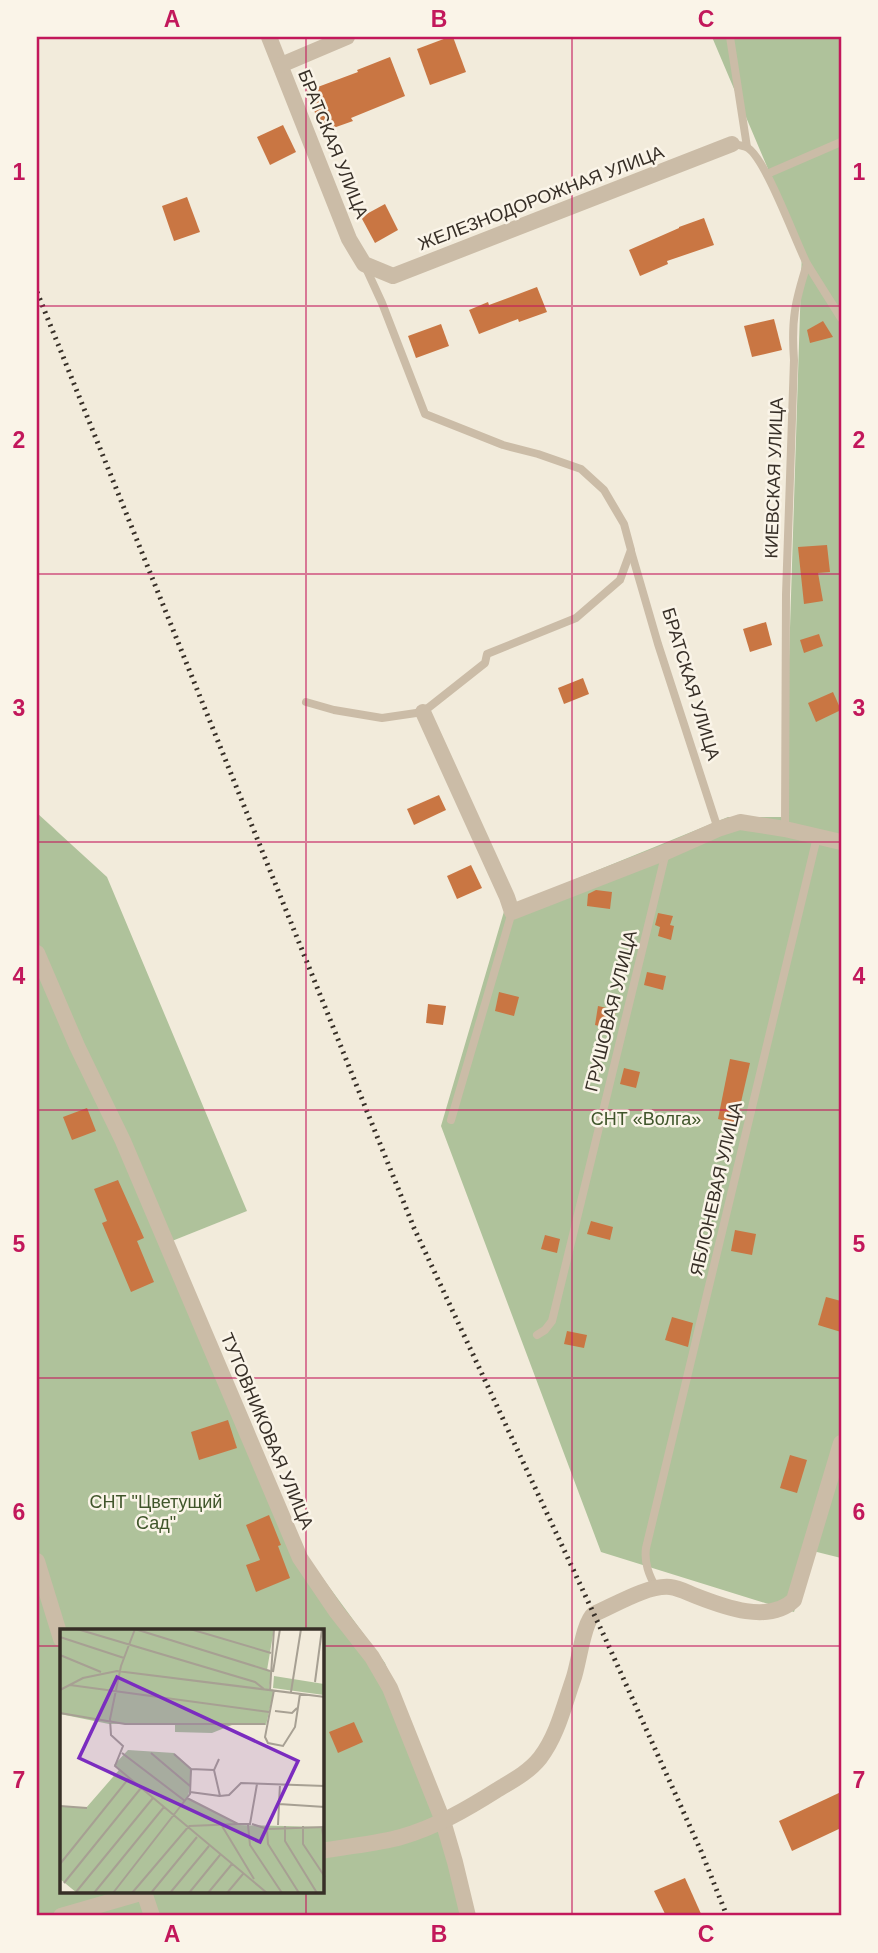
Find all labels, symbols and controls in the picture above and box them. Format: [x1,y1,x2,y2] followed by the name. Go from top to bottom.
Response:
[164,6,180,32] text: A
[431,6,447,32] text: B
[698,6,714,32] text: C
[294,67,372,221] street label: БРАТСКАЯ УЛИЦА
[415,142,667,254] street label: ЖЕЛЕЗНОДОРОЖНАЯ УЛИЦА
[13,159,26,185] text: 1
[853,159,866,185] text: 1
[761,397,787,559] street label: КИЕВСКАЯ УЛИЦА
[13,427,25,453] text: 2
[853,427,865,453] text: 2
[658,605,724,763] street label: БРАТСКАЯ УЛИЦА
[13,695,25,721] text: 3
[853,695,865,721] text: 3
[581,928,641,1094] street label: ГРУШОВАЯ УЛИЦА
[13,963,26,989] text: 4
[853,963,866,989] text: 4
[686,1100,746,1278] street label: ЯБЛОНЕВАЯ УЛИЦА
[591,1109,701,1129] park label: СНТ «Волга»
[13,1231,26,1257] text: 5
[853,1231,866,1257] text: 5
[217,1330,317,1532] street label: ТУТОВНИКОВАЯ УЛИЦА
[90,1492,222,1533] park label: СНТ "Цветущий Сад"
[13,1499,25,1525] text: 6
[853,1499,865,1525] text: 6
[60,1629,324,1894] inset map
[13,1767,25,1793] text: 7
[853,1767,865,1793] text: 7
[164,1921,180,1947] text: A
[431,1921,447,1947] text: B
[698,1921,714,1947] text: C

